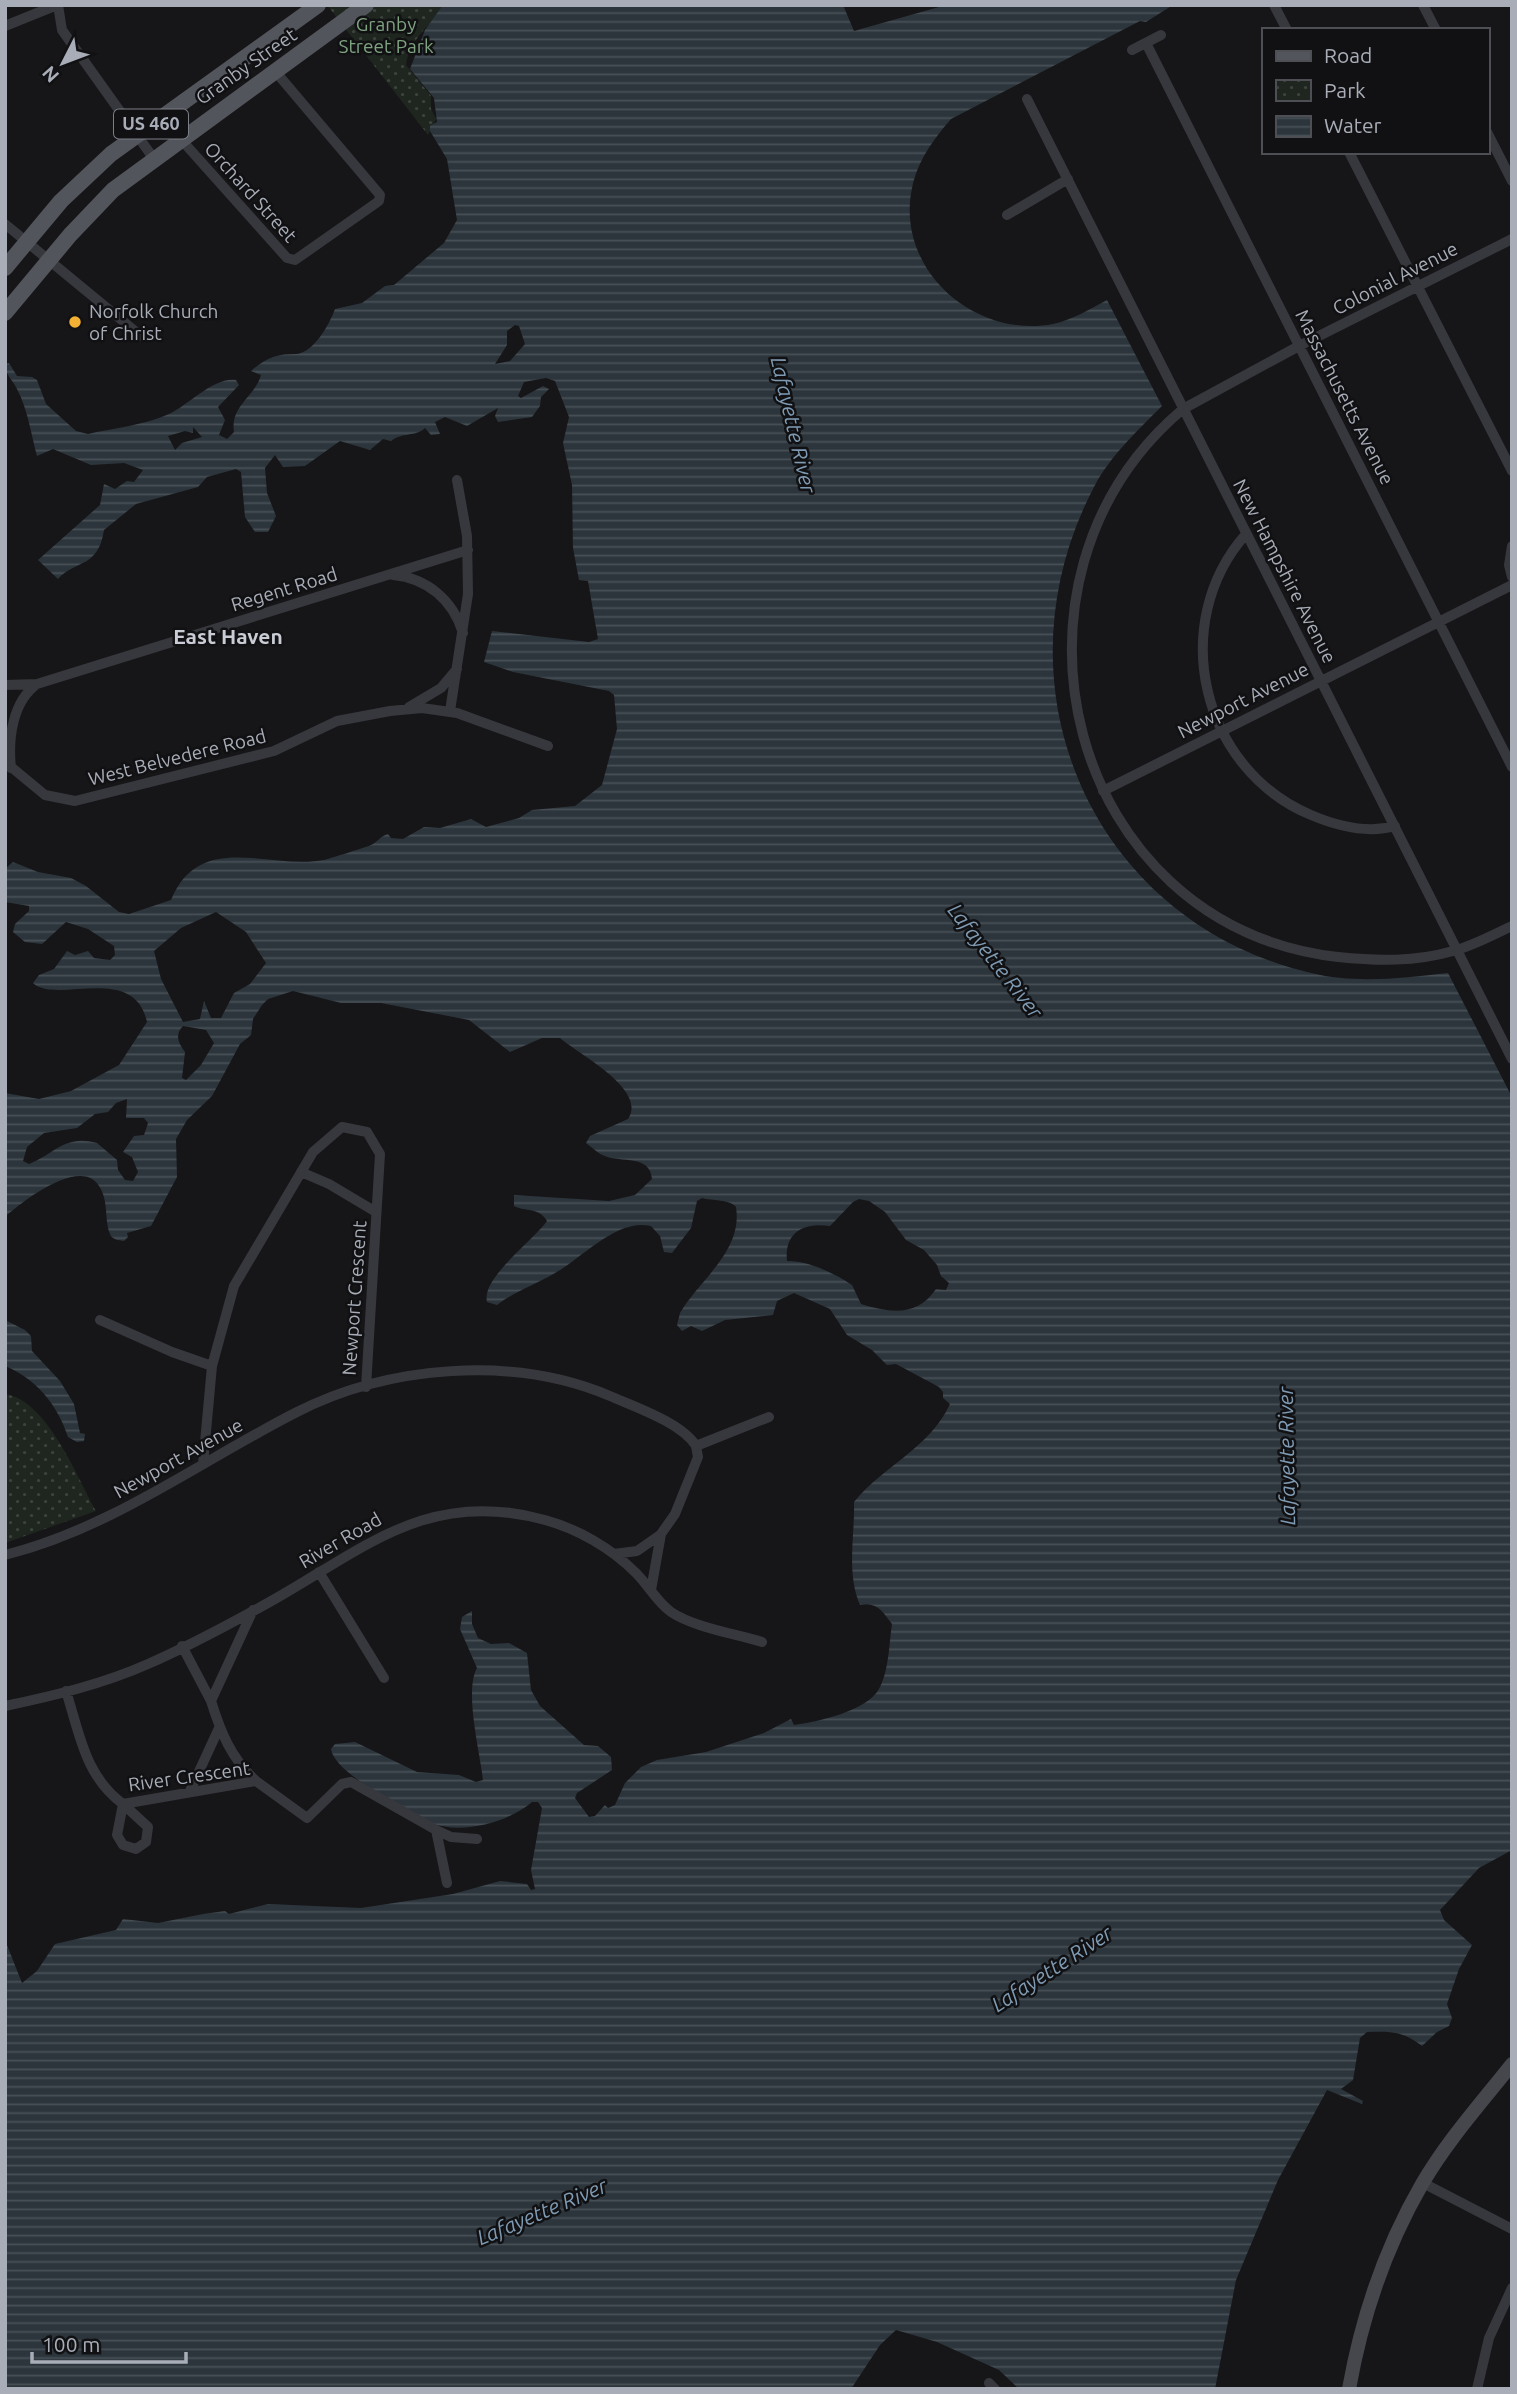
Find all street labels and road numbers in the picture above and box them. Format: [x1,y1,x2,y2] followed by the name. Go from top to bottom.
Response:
[191,23,301,109] street label: Granby Street
[114,110,188,139] road number: US 460
[200,137,302,247] street label: Orchard Street
[1329,237,1461,319] street label: Colonial Avenue
[1291,306,1399,488] street label: Massachusetts Avenue
[1229,475,1341,667] street label: New Hampshire Avenue
[228,562,340,616] street label: Regent Road
[1174,657,1312,743] street label: Newport Avenue
[86,724,268,790] street label: West Belvedere Road
[338,1219,370,1376] street label: Newport Crescent
[110,1413,246,1503] street label: Newport Avenue
[295,1508,385,1572] street label: River Road
[127,1756,252,1795] street label: River Crescent

